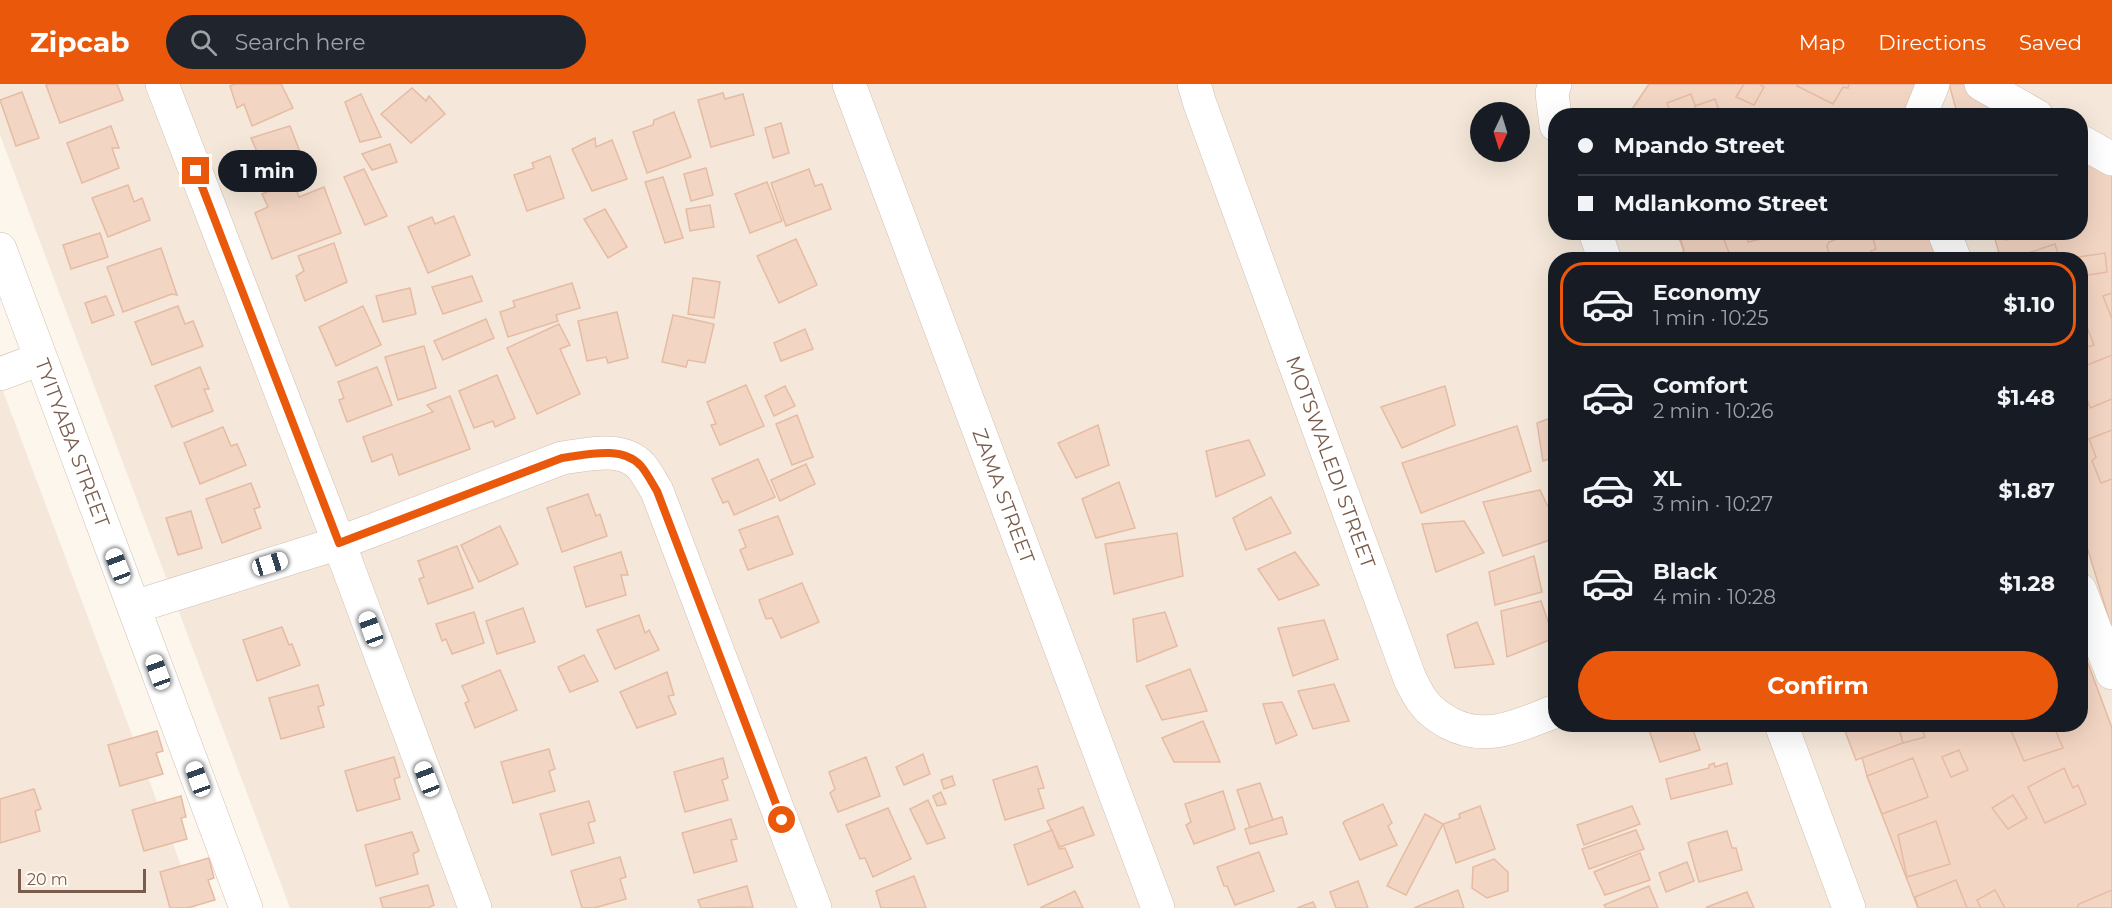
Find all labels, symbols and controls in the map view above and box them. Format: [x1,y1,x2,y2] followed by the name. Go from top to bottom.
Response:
[166,15,586,69] search box
[30,25,130,59] text: Zipcab
[187,26,220,59] icon: search
[235,29,366,56] text: Search here
[1799,30,1845,55] text: Map
[1878,30,1986,55] text: Directions
[2019,30,2082,55] text: Saved
[1470,102,1530,162] north arrow
[1470,102,1530,162] map controls
[1614,132,1785,159] text: Mpando Street
[217,150,316,192] callout: 1 min
[182,157,209,184] route end
[240,159,295,183] text: 1 min
[1614,190,1828,217] text: Mdlankomo Street
[1581,277,1635,331] icon: car
[1653,279,1761,306] text: Economy
[2004,291,2055,318] text: $1.10
[1653,306,1768,330] text: 1 min · 10:25
[1281,352,1381,572] street label: MOTSWALEDI STREET
[30,355,115,531] street label: TYITYABA STREET
[1581,370,1635,424] icon: car
[1653,372,1748,399] text: Comfort
[1997,384,2055,411] text: $1.48
[1653,399,1773,423] text: 2 min · 10:26
[967,425,1040,567] street label: ZAMA STREET
[1581,463,1635,517] icon: car
[1653,465,1682,492] text: XL
[1998,477,2055,504] text: $1.87
[1653,492,1773,516] text: 3 min · 10:27
[103,546,133,586] car
[250,550,290,578] car
[1581,556,1635,610] icon: car
[1653,558,1717,585] text: Black
[1999,570,2055,597] text: $1.28
[1653,585,1776,609] text: 4 min · 10:28
[356,609,386,649] car
[1578,651,2058,720] button: Confirm
[143,652,173,692] car
[183,759,213,799] car
[412,759,442,799] car
[768,806,795,833] route start
[18,866,146,894] scale bar
[27,870,68,889] text: 20 m

